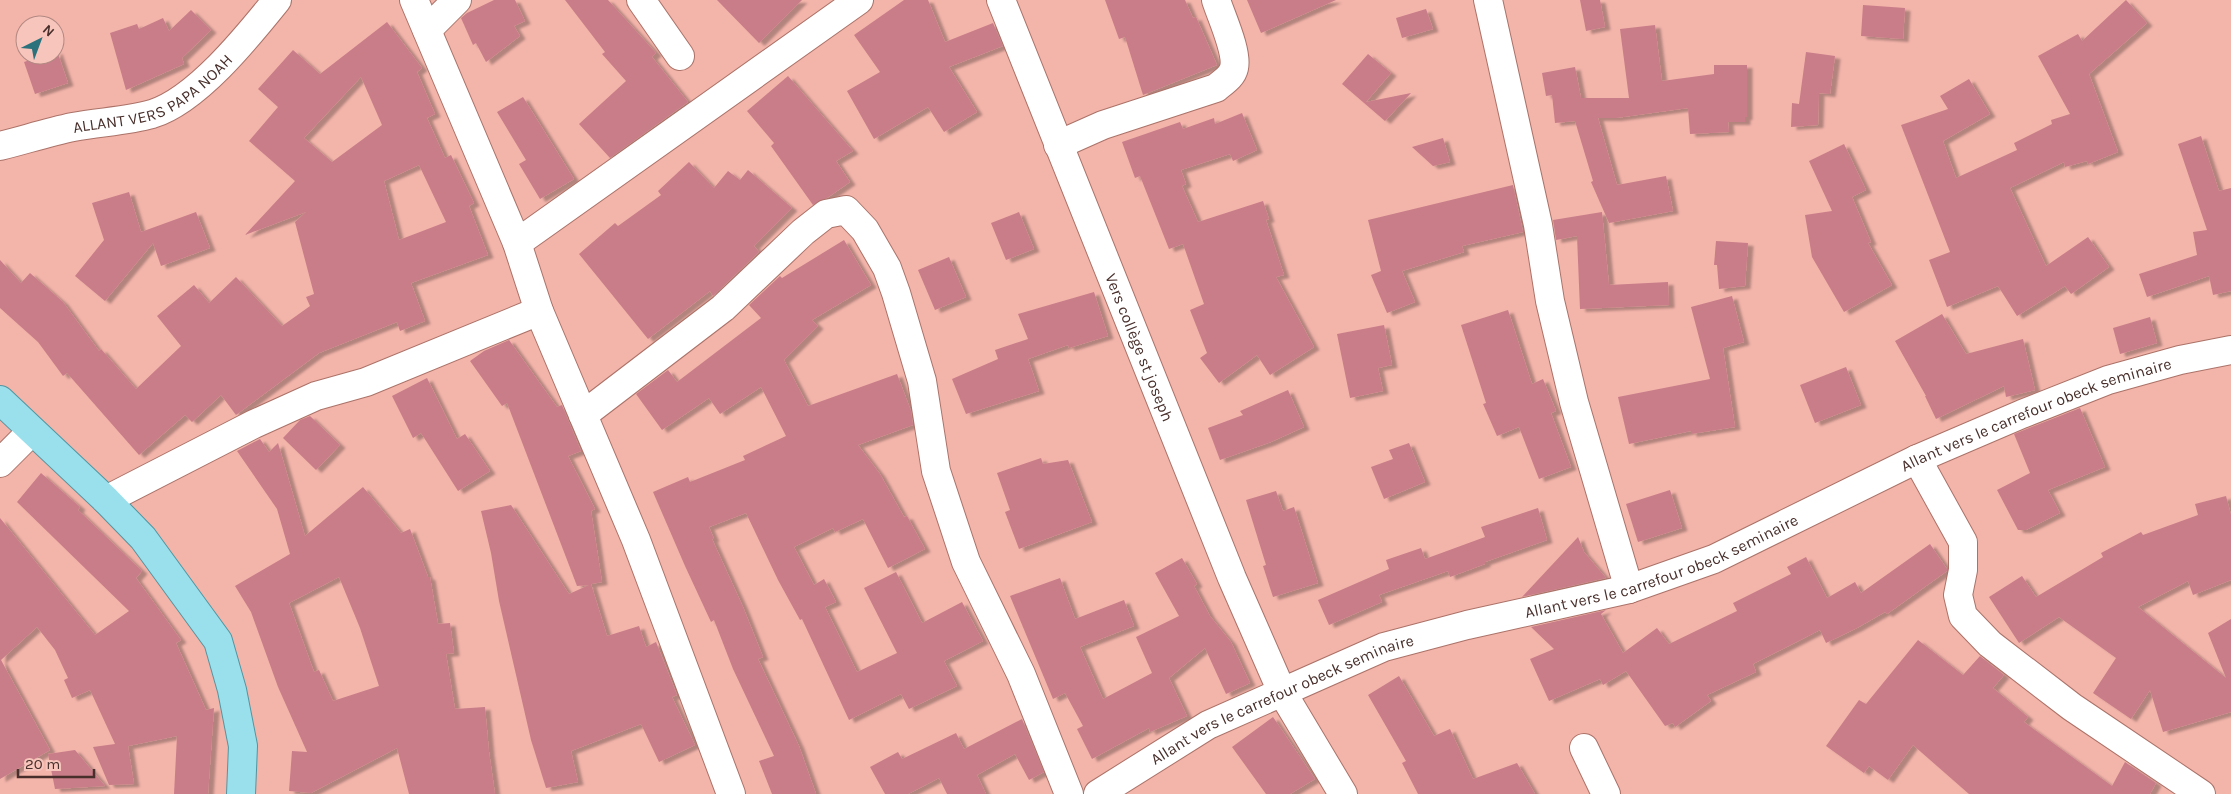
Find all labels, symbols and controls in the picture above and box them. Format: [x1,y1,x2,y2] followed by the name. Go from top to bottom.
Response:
[15,15,65,65] north arrow
[39,21,58,40] text: N
[71,50,236,137] street label: ALLANT VERS PAPA NOAH
[1101,271,1177,424] street label: Vers collège st joseph
[1898,354,2173,476] street label: Allant vers le carrefour obeck seminaire
[1523,510,1801,622] street label: Allant vers le carrefour obeck seminaire
[1147,631,1416,769] street label: Allant vers le carrefour obeck seminaire
[18,746,94,778] scale bar
[25,755,60,773] text: 20 m

